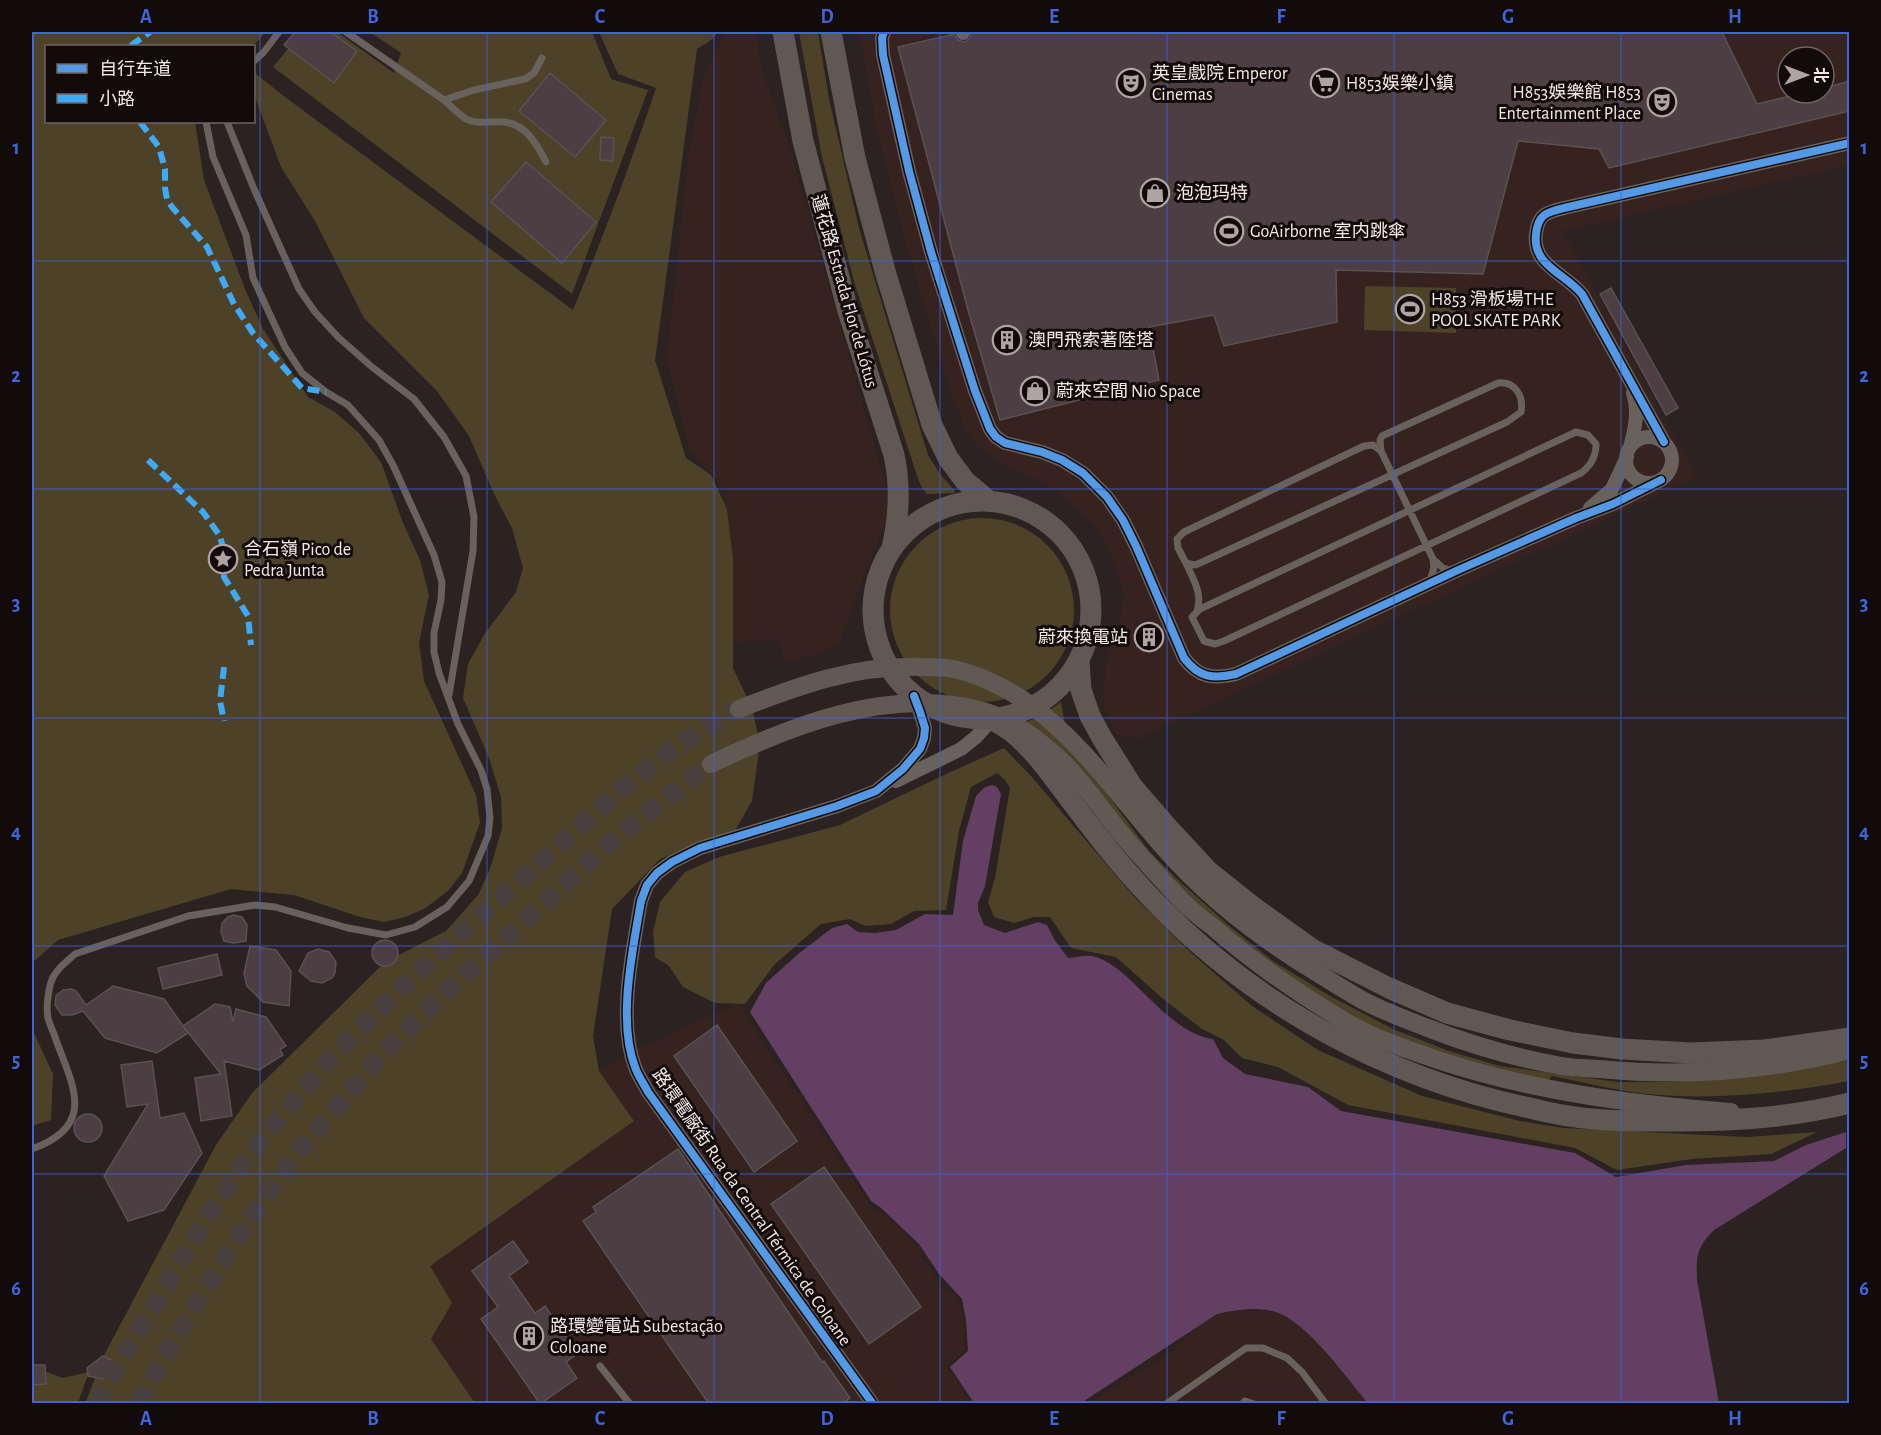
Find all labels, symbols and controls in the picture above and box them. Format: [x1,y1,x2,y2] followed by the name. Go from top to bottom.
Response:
[140,7,152,27] text: A
[367,7,379,27] text: B
[595,7,606,27] text: C
[820,7,834,27] text: D
[1049,7,1059,27] text: E
[1276,7,1286,27] text: F
[1502,7,1514,27] text: G
[1728,7,1742,27] text: H
[45,45,255,123] legend
[1776,45,1836,105] north arrow
[99,59,171,79] text: 自行车道
[1152,63,1288,104] place label: 英皇戲院 Emperor Cinemas
[1115,67,1147,99] theatre icon: 英皇戲院 Emperor Cinemas
[1309,67,1341,99] supermarket icon: H853娛樂小鎮
[1812,67,1829,83] text: 北
[1346,73,1454,93] place label: H853娛樂小鎮
[1498,82,1641,123] place label: H853娛樂館 H853 Entertainment Place
[1646,86,1678,118] theatre icon: H853娛樂館 H853 Entertainment Place
[99,89,135,109] text: 小路
[12,138,20,158] text: 1
[1860,138,1868,158] text: 1
[1139,177,1171,209] shop icon: 泡泡玛特
[1176,183,1248,203] place label: 泡泡玛特
[808,192,882,390] street label: 蓮花路 Estrada Flor de Lótus
[1213,215,1245,247] sports icon: GoAirborne 室内跳傘
[1250,221,1406,241] place label: GoAirborne 室内跳傘
[1431,289,1561,330] place label: H853 滑板場THE POOL SKATE PARK
[1394,293,1426,325] sports icon: H853 滑板場THE POOL SKATE PARK
[991,324,1023,356] building icon: 澳門飛索著陸塔
[1028,330,1154,350] place label: 澳門飛索著陸塔
[11,366,21,386] text: 2
[1859,366,1869,386] text: 2
[1019,375,1051,407] shop icon: 蔚來空間 Nio Space
[1056,381,1201,401] place label: 蔚來空間 Nio Space
[244,539,351,580] place label: 合石嶺 Pico de Pedra Junta
[207,543,239,575] place icon: 合石嶺 Pico de Pedra Junta
[12,594,20,614] text: 3
[1860,594,1868,614] text: 3
[1133,621,1165,653] building icon: 蔚來換電站
[1038,627,1128,647] place label: 蔚來換電站
[11,822,21,842] text: 4
[1859,822,1869,842] text: 4
[12,1051,20,1071] text: 5
[1860,1051,1868,1071] text: 5
[648,1065,856,1349] street label: 路環電廠街 Rua da Central Térmica de Coloane
[11,1279,21,1299] text: 6
[1859,1279,1869,1299] text: 6
[550,1316,723,1357] place label: 路環變電站 Subestação Coloane
[513,1320,545,1352] building icon: 路環變電站 Subestação Coloane
[140,1409,152,1429] text: A
[367,1409,379,1429] text: B
[595,1409,606,1429] text: C
[820,1409,834,1429] text: D
[1049,1409,1059,1429] text: E
[1276,1409,1286,1429] text: F
[1502,1409,1514,1429] text: G
[1728,1409,1742,1429] text: H

